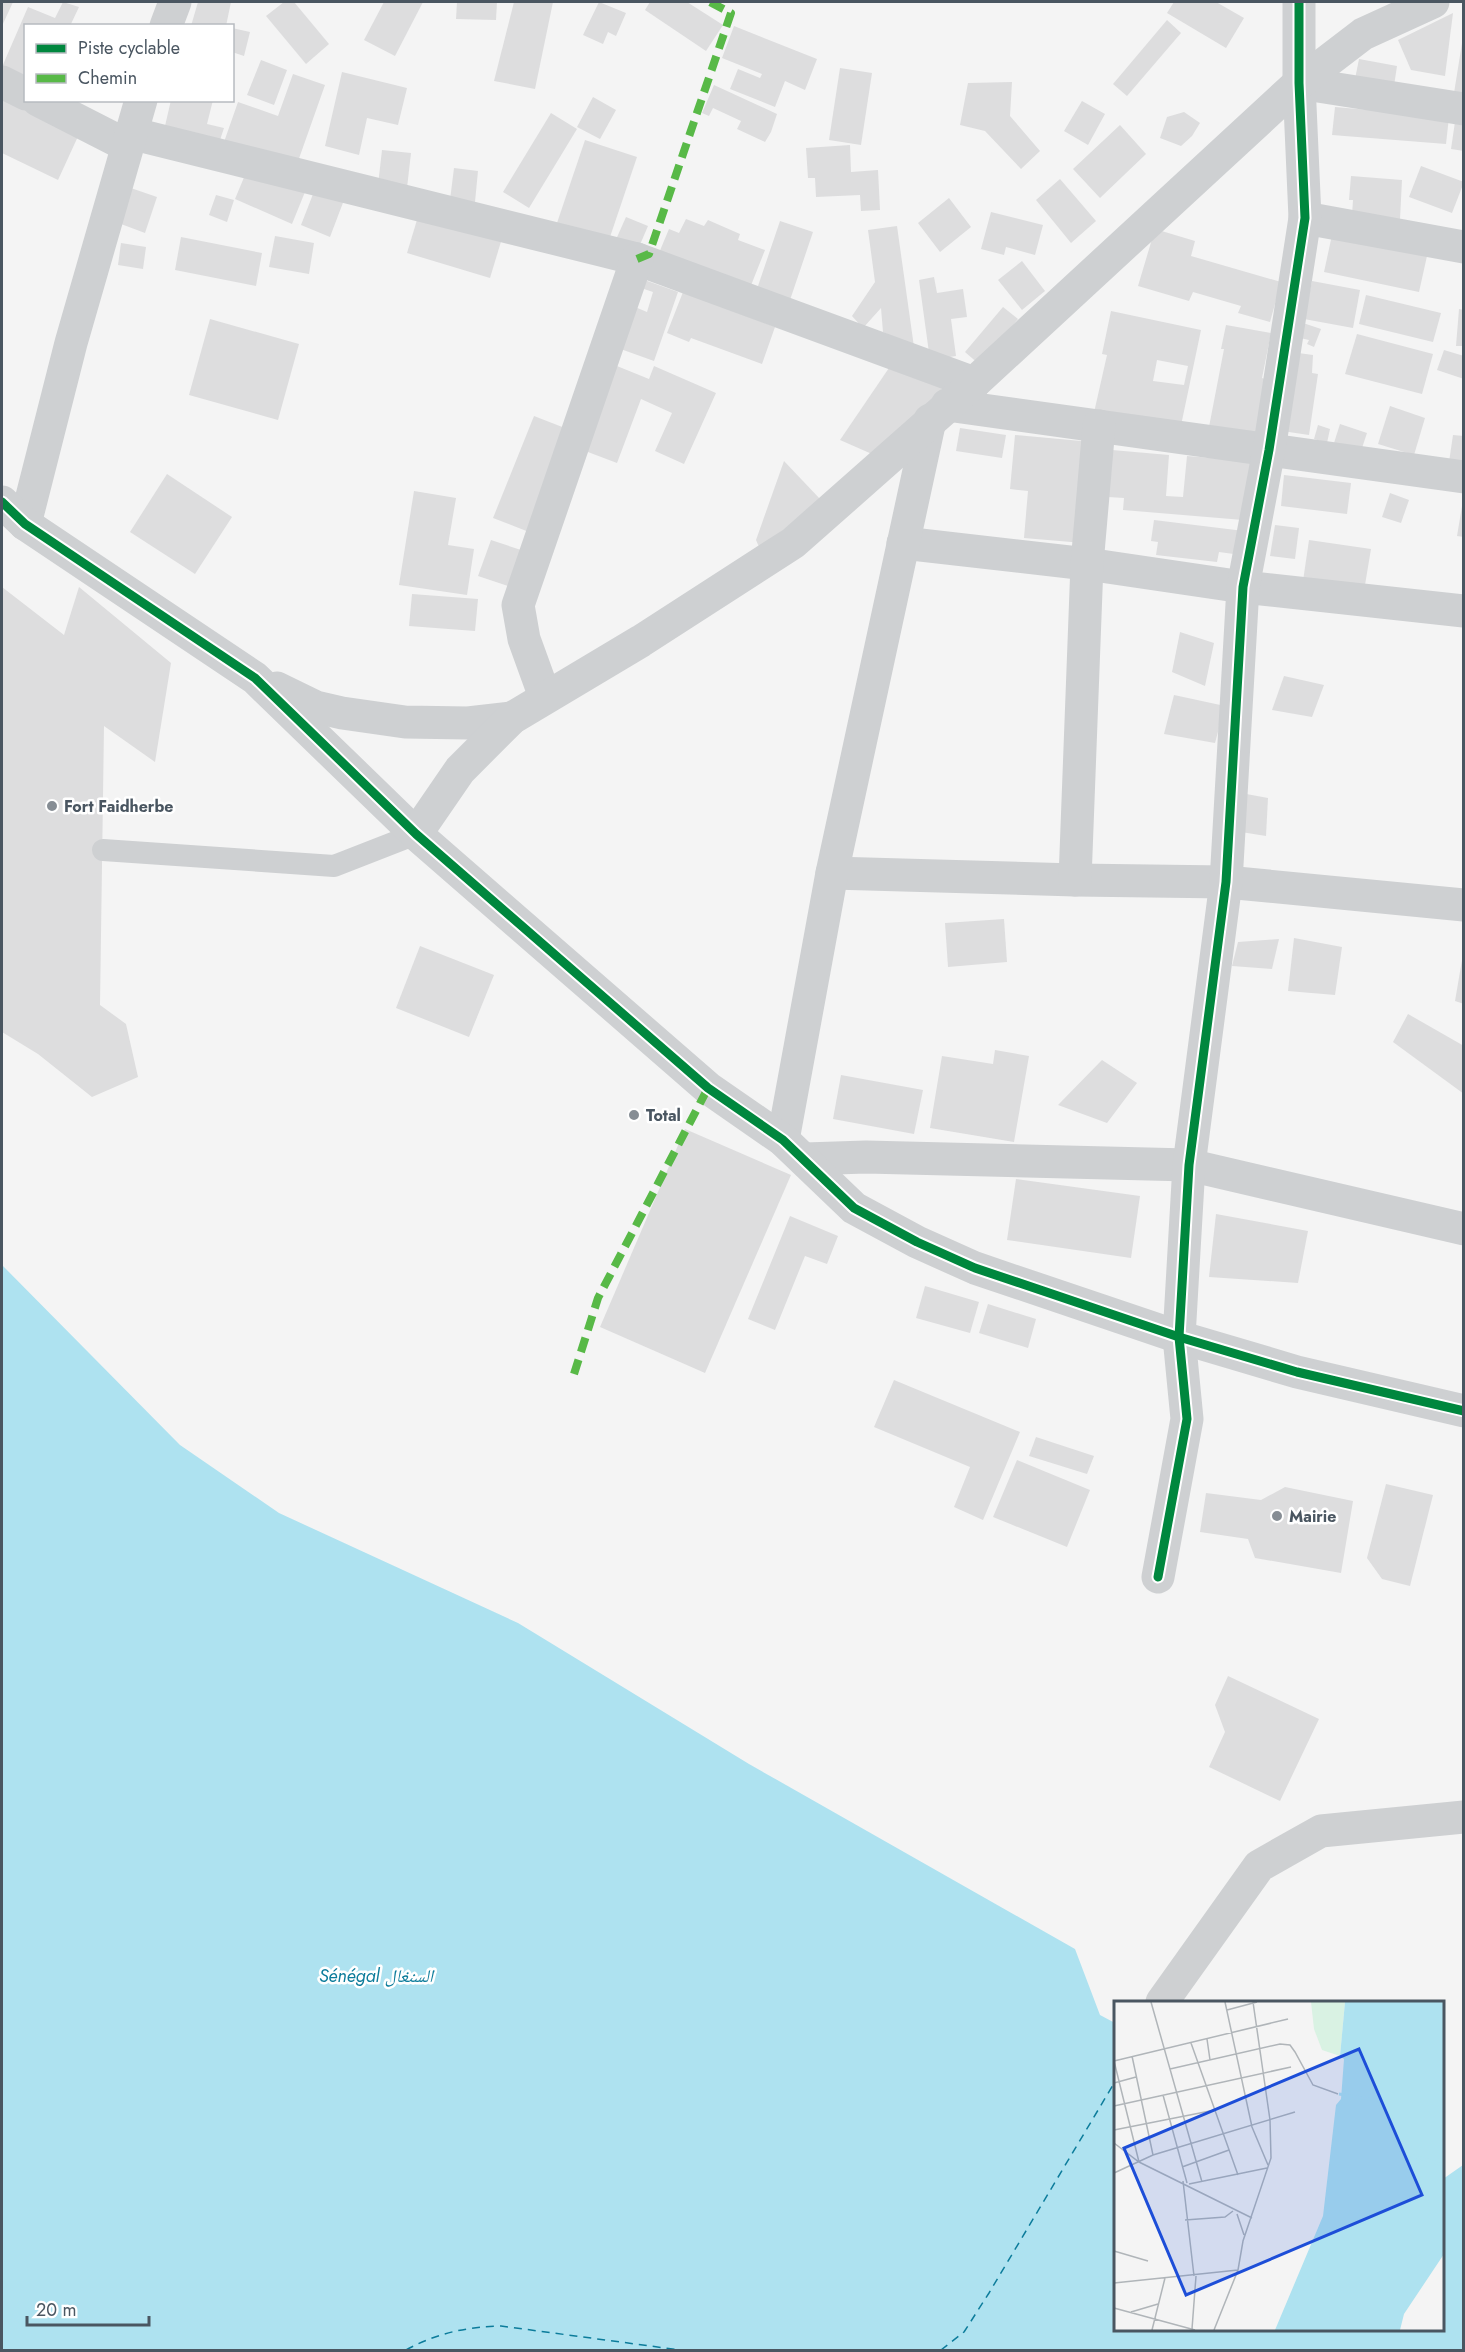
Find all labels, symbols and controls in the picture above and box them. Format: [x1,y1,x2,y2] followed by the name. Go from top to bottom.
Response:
[24,24,234,102] legend
[78,35,180,61] text: Piste cyclable
[78,65,137,91] text: Chemin
[64,795,173,818] place label: Fort Faidherbe
[45,799,59,813] marker: Fort Faidherbe
[646,1104,681,1127] place label: Total
[627,1108,641,1122] marker: Total
[1289,1505,1336,1528] place label: Mairie
[1270,1509,1284,1523] marker: Mairie
[319,1963,435,1989] water label: Sénégal السنغال
[1114,2001,1444,2331] inset map
[27,2289,148,2327] scale bar
[36,2297,76,2323] text: 20 m

